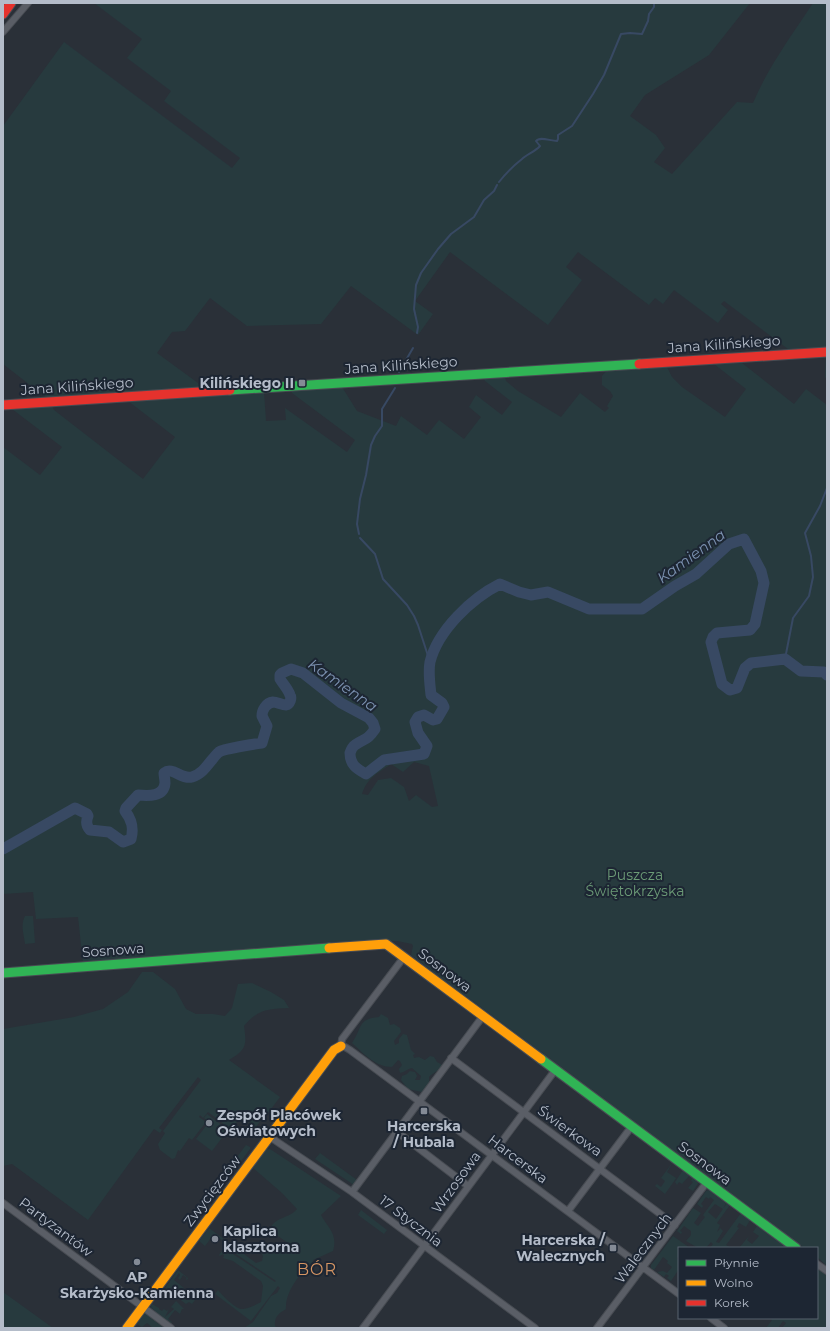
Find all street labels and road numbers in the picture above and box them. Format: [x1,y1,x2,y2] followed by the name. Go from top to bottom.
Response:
[666,331,781,357] street label: Jana Kilińskiego
[343,352,458,378] street label: Jana Kilińskiego
[19,373,134,399] street label: Jana Kilińskiego
[81,939,145,961] street label: Sosnowa
[415,944,475,996] street label: Sosnowa
[534,1102,606,1160] street label: Świerkowa
[485,1131,551,1187] street label: Harcerska
[675,1137,735,1189] street label: Sosnowa
[428,1148,484,1216] street label: Wrzosowa
[180,1151,245,1230] street label: Zwycięzców
[376,1191,446,1251] street label: 17 Stycznia
[16,1193,97,1261] street label: Partyzantów
[611,1209,675,1287] street label: Walecznych

